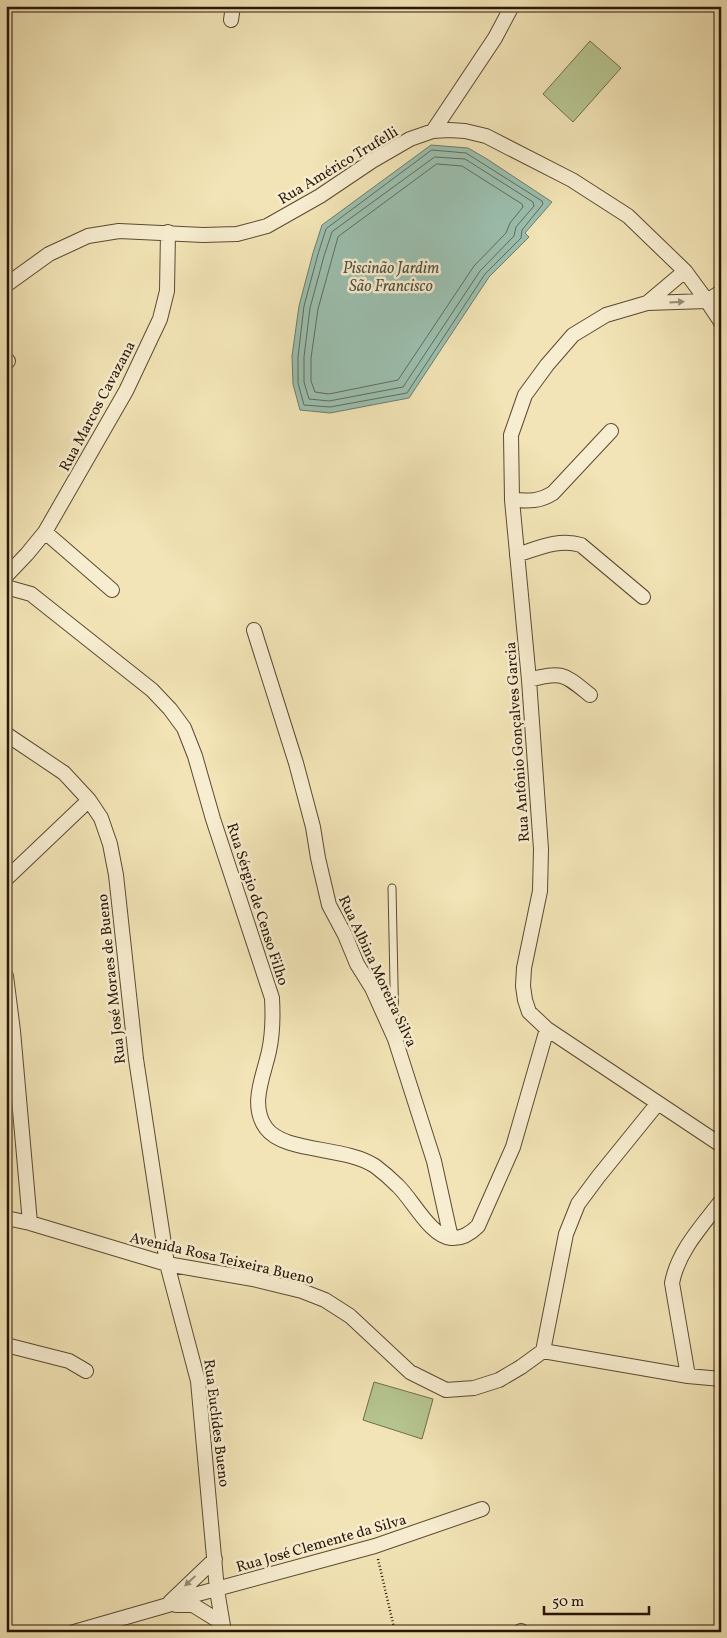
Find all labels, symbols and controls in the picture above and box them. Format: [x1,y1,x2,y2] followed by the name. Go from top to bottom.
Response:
[275,122,403,211] street label: Rua Américo Trufelli
[343,258,439,298] water label: Piscinão Jardim São Francisco
[669,298,685,306] one-way arrow
[55,338,142,475] street label: Rua Marcos Cavazana
[501,641,536,843] street label: Rua Antônio Gonçalves Garcia
[220,820,293,988] street label: Rua Sérgio de Censo Filho
[332,892,421,1051] street label: Rua Albina Moreira Silva
[93,893,132,1065] street label: Rua José Moraes de Bueno
[128,1228,316,1291] street label: Avenida Rosa Teixeira Bueno
[197,1358,234,1488] street label: Rua Euclídes Bueno
[234,1510,409,1579] street label: Rua José Clemente da Silva
[185,1575,197,1587] one-way arrow
[544,1583,650,1615] scale bar
[552,1592,584,1613] text: 50 m

